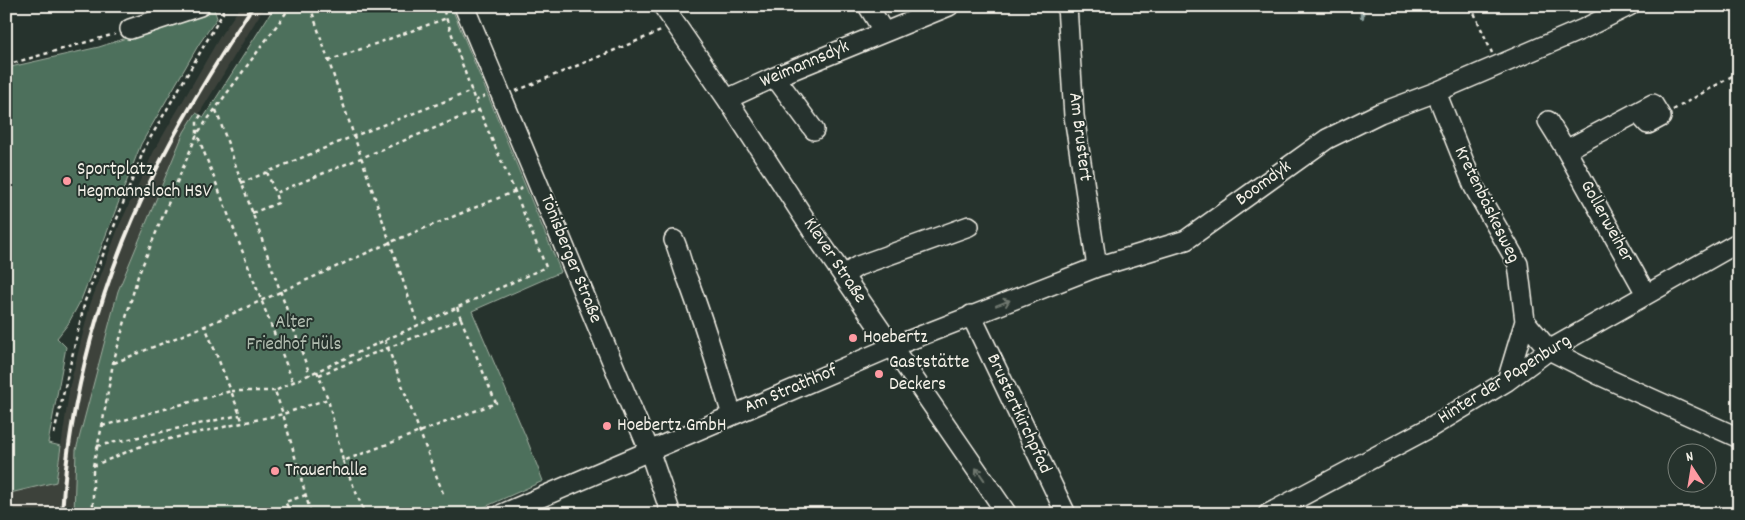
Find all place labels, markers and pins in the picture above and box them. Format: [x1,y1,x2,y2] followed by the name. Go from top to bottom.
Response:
[77,157,212,206] place label: Sportplatz Hegmannsloch HSV
[61,175,73,187] marker: Sportplatz Hegmannsloch HSV
[863,325,927,352] place label: Hoebertz
[847,332,859,344] marker: Hoebertz
[889,350,969,399] place label: Gaststätte Deckers
[873,368,885,380] marker: Gaststätte Deckers
[617,413,726,440] place label: Hoebertz GmbH
[601,420,613,432] marker: Hoebertz GmbH
[285,458,367,485] place label: Trauerhalle
[269,465,281,477] marker: Trauerhalle

